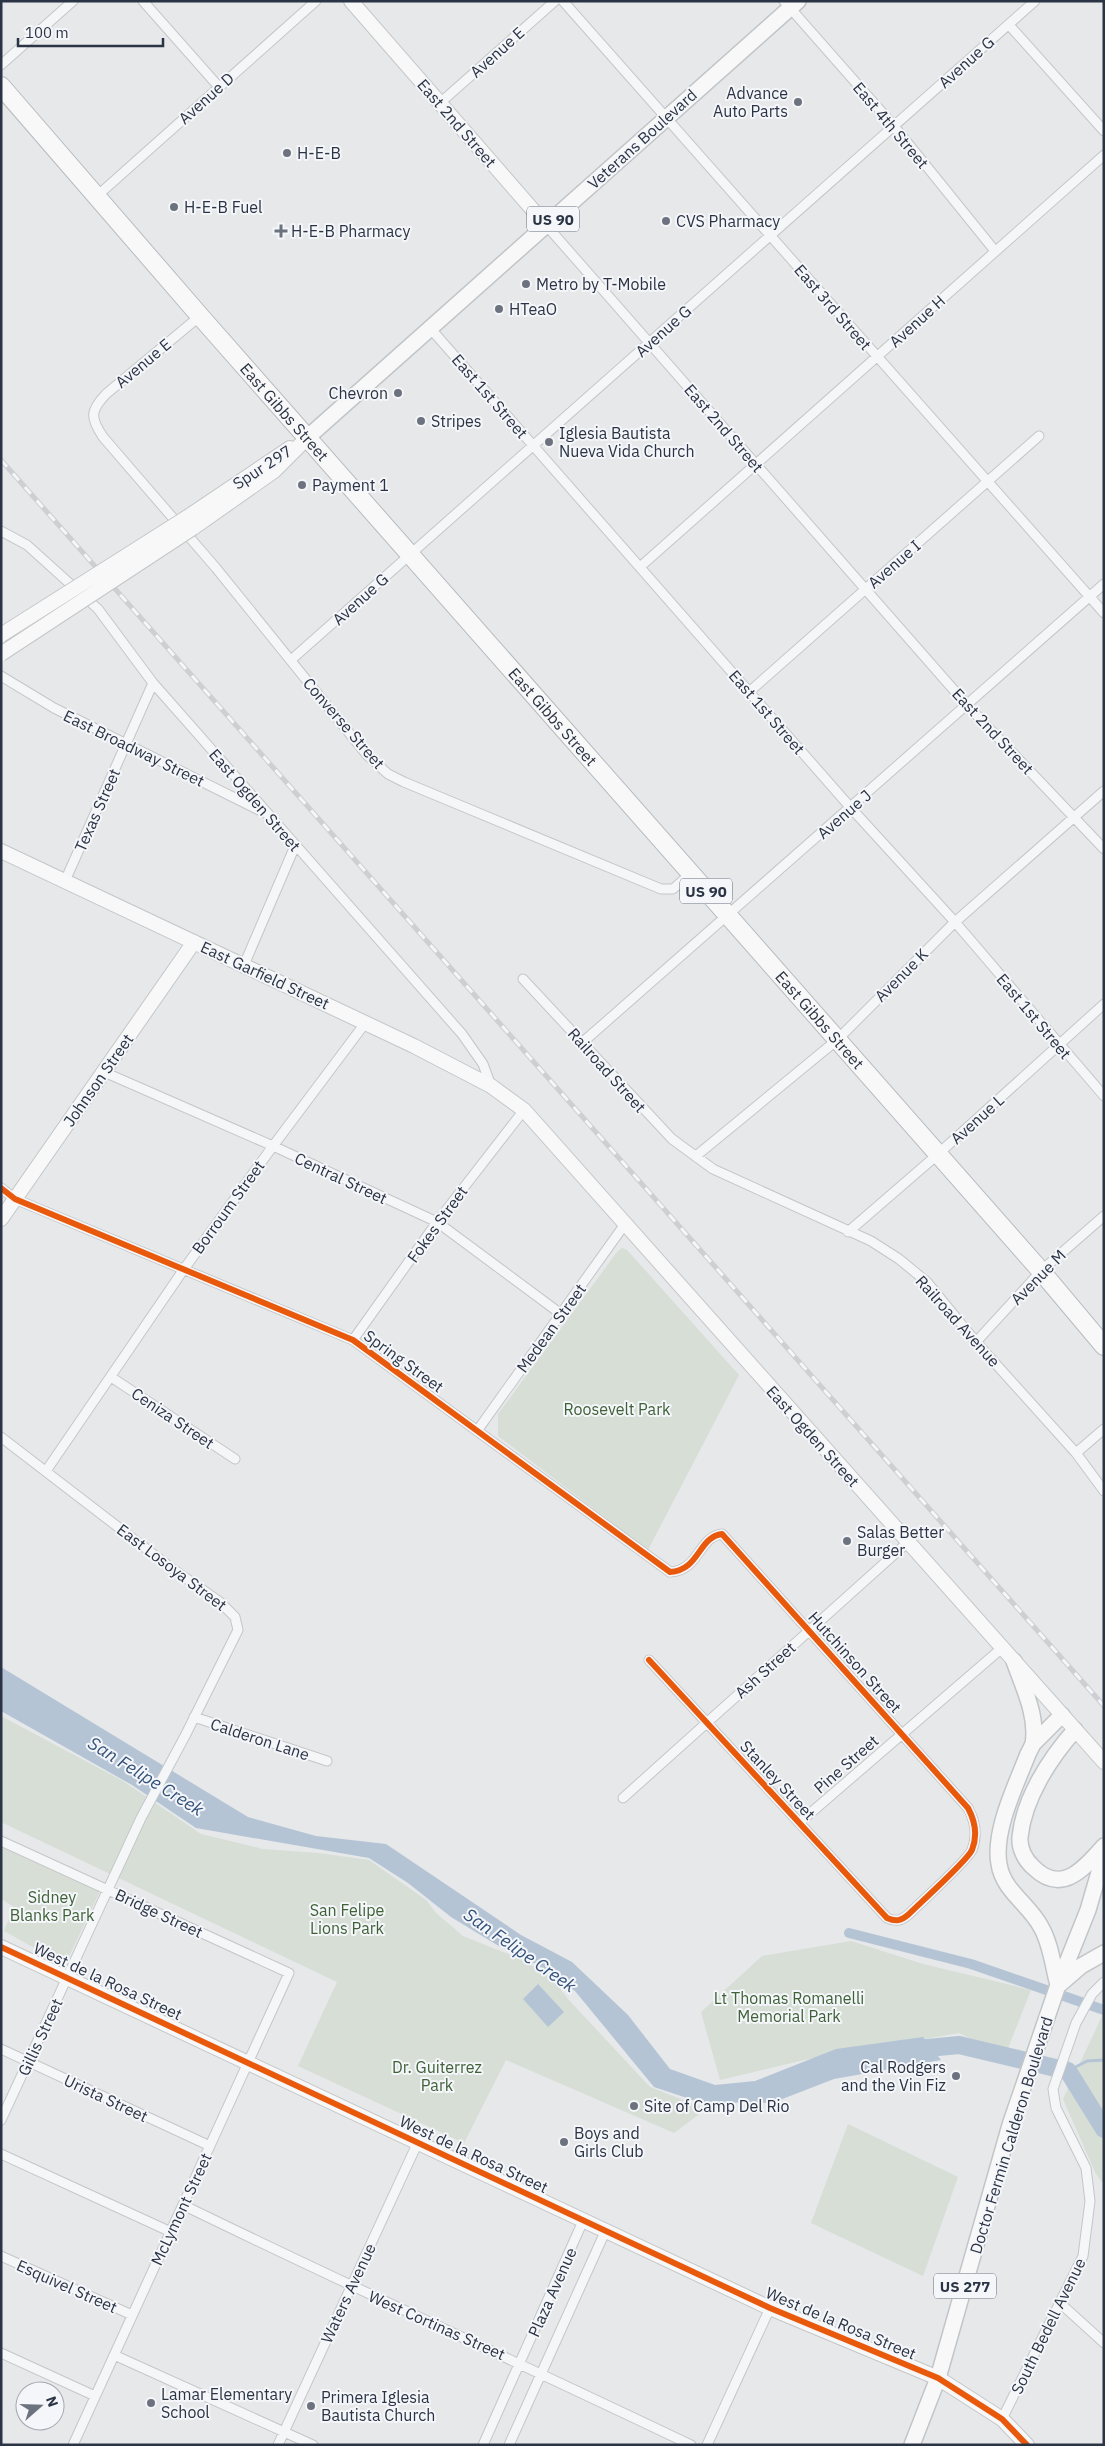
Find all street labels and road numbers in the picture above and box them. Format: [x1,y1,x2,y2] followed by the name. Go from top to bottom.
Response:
[466,22,528,82] street label: Avenue E
[934,32,998,92] street label: Avenue G
[174,68,238,128] street label: Avenue D
[413,75,501,171] street label: East 2nd Street
[849,78,933,172] street label: East 4th Street
[583,85,701,193] street label: Veterans Boulevard
[527,206,579,232] road number: US 90
[790,260,876,354] street label: East 3rd Street
[885,291,949,351] street label: Avenue H
[631,301,695,361] street label: Avenue G
[111,334,175,392] street label: Avenue E
[448,350,532,442] street label: East 1st Street
[236,359,333,465] street label: East Gibbs Street
[680,380,768,476] street label: East 2nd Street
[229,441,295,493] street label: Spur 297
[863,536,925,592] street label: Avenue I
[328,569,392,629] street label: Avenue G
[504,663,601,770] street label: East Gibbs Street
[725,666,809,758] street label: East 1st Street
[299,673,389,773] street label: Converse Street
[948,684,1038,778] street label: East 2nd Street
[60,705,208,791] street label: East Broadway Street
[205,745,305,855] street label: East Ogden Street
[70,765,124,855] street label: Texas Street
[813,785,875,843] street label: Avenue J
[680,878,732,904] road number: US 90
[197,936,333,1014] street label: East Garfield Street
[870,944,932,1006] street label: Avenue K
[771,967,868,1073] street label: East Gibbs Street
[992,969,1076,1063] street label: East 1st Street
[564,1023,650,1117] street label: Railroad Street
[59,1030,137,1130] street label: Johnson Street
[946,1090,1008,1148] street label: Avenue L
[292,1148,390,1208] street label: Central Street
[187,1156,269,1258] street label: Borroum Street
[402,1182,472,1266] street label: Fokes Street
[1006,1245,1070,1309] street label: Avenue M
[912,1271,1005,1371] street label: Railroad Avenue
[512,1280,590,1376] street label: Medean Street
[360,1325,448,1397] street label: Spring Street
[762,1381,864,1491] street label: East Ogden Street
[128,1383,218,1453] street label: Ceniza Street
[113,1519,231,1615] street label: East Losoya Street
[804,1607,906,1717] street label: Hutchinson Street
[731,1638,799,1702] street label: Ash Street
[208,1714,312,1764] street label: Calderon Lane
[810,1730,882,1798] street label: Pine Street
[736,1736,820,1824] street label: Stanley Street
[112,1884,206,1942] street label: Bridge Street
[31,1938,185,2024] street label: West de la Rosa Street
[13,1995,67,2079] street label: Gillis Street
[965,2014,1057,2256] street label: Doctor Fermin Calderon Boulevard
[61,2070,151,2126] street label: Urista Street
[397,2111,551,2197] street label: West de la Rosa Street
[146,2150,216,2268] street label: McLymont Street
[316,2240,380,2346] street label: Waters Avenue
[523,2244,581,2340] street label: Plaza Avenue
[1006,2254,1090,2397] street label: South Bedell Avenue
[14,2255,120,2317] street label: Esquivel Street
[934,2274,996,2298] road number: US 277
[763,2282,919,2364] street label: West de la Rosa Street
[366,2286,508,2364] street label: West Cortinas Street

